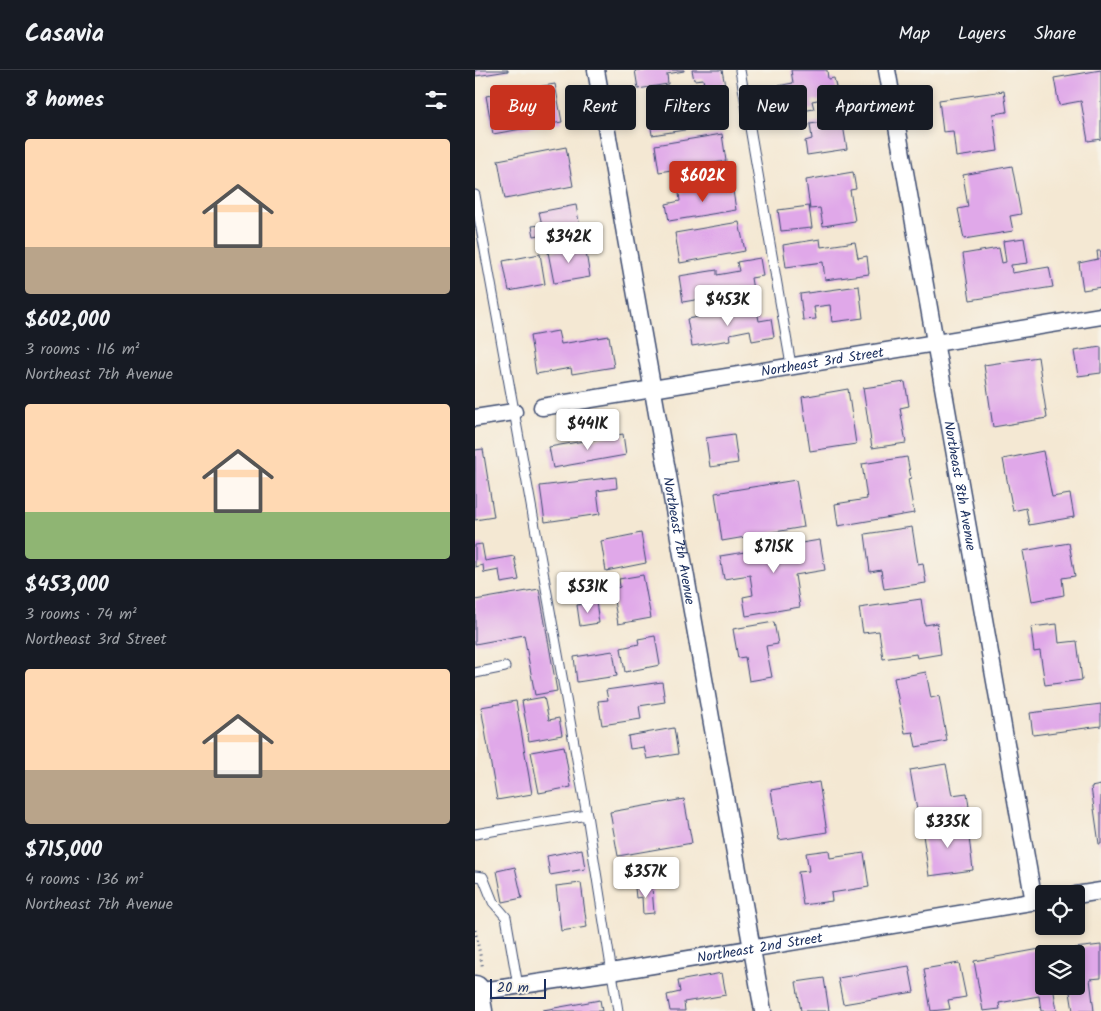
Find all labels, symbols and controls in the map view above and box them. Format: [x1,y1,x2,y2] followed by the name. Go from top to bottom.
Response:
[25,15,104,54] text: Casavia
[899,20,930,49] text: Map
[958,20,1006,49] text: Layers
[1034,20,1076,49] text: Share
[25,84,104,117] text: 8 homes
[490,85,555,130] chip: Buy
[565,85,636,130] chip: Rent
[646,85,729,130] chip: Filters
[739,85,807,130] chip: New
[817,85,933,130] chip: Apartment
[422,86,450,114] icon: filters
[668,160,738,203] pin: $602K
[680,164,726,189] text: $602K
[193,171,283,261] icon: home
[534,222,604,264] pin: $342K
[546,225,592,250] text: $342K
[693,284,763,327] pin: $453K
[706,288,750,313] text: $453K
[25,304,110,337] text: $602,000
[25,337,140,362] text: 3 rooms · 116 m²
[759,341,886,383] street label: Northeast 3rd Street
[25,362,173,387] text: Northeast 7th Avenue
[553,408,623,451] pin: $441K
[567,412,609,437] text: $441K
[937,419,982,553] street label: Northeast 8th Avenue
[193,436,283,526] icon: home
[656,475,701,607] street label: Northeast 7th Avenue
[739,532,809,574] pin: $715K
[754,535,794,560] text: $715K
[25,569,109,602] text: $453,000
[553,572,623,614] pin: $531K
[568,575,608,600] text: $531K
[25,602,137,627] text: 3 rooms · 74 m²
[25,627,167,652] text: Northeast 3rd Street
[193,701,283,791] icon: home
[913,806,983,849] pin: $335K
[926,810,970,835] text: $335K
[25,834,102,867] text: $715,000
[611,856,681,899] pin: $357K
[624,860,668,885] text: $357K
[25,867,143,892] text: 4 rooms · 136 m²
[1035,885,1085,995] map controls
[1035,885,1085,935] button: locate
[25,892,173,917] text: Northeast 7th Avenue
[695,927,825,970] street label: Northeast 2nd Street
[1035,945,1085,995] button: layers
[490,976,546,999] scale bar
[497,977,529,999] text: 20 m

